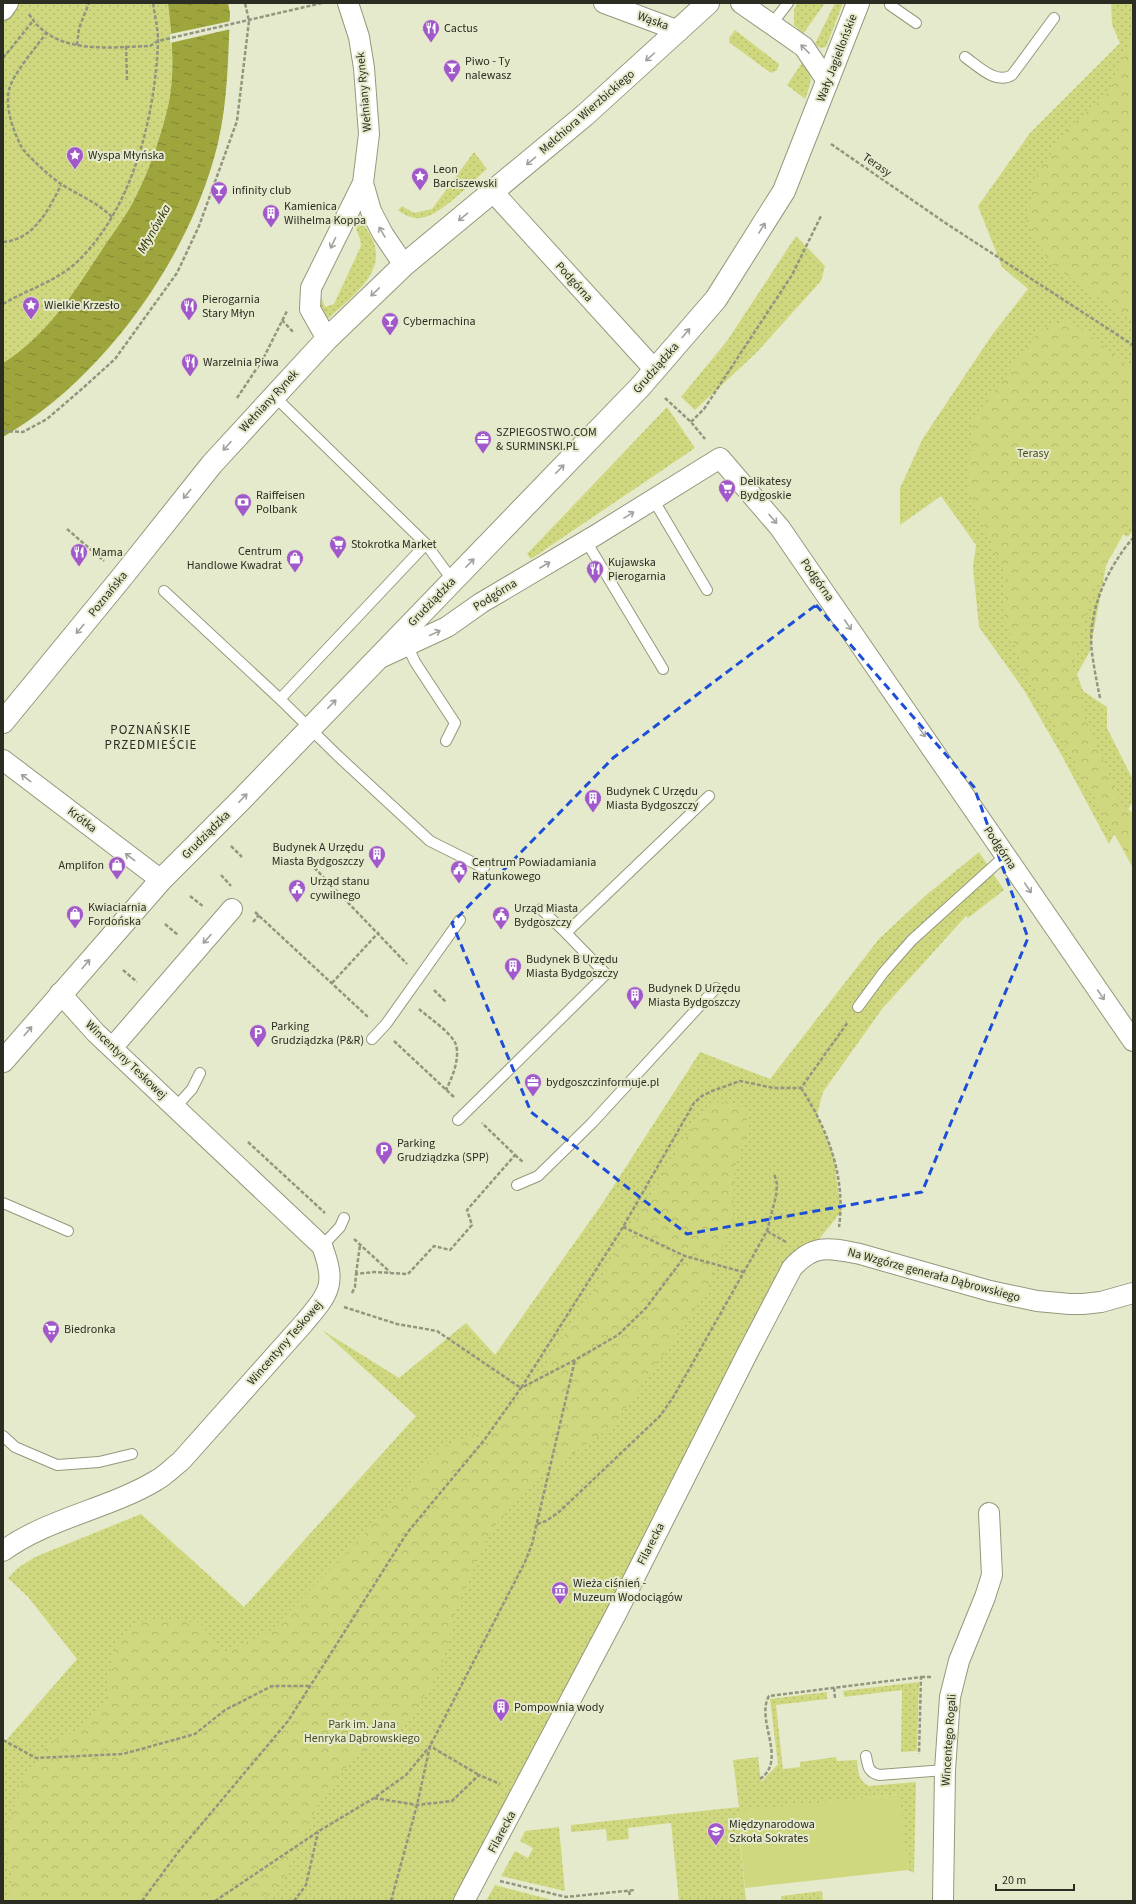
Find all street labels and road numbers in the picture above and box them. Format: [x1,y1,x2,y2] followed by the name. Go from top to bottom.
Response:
[635,8,671,34] street label: Wąska
[812,12,862,104] street label: Wały Jagiellońskie
[352,51,376,133] street label: Wełniany Rynek
[536,66,638,158] street label: Melchiora Wierzbickiego
[859,149,895,181] street label: Terasy
[551,258,597,306] street label: Podgórna
[629,339,683,397] street label: Grudziądzka
[236,366,303,436] street label: Wełniany Rynek
[796,555,838,605] street label: Podgórna
[84,568,132,620] street label: Poznańska
[404,574,460,630] street label: Grudziądzka
[470,575,520,615] street label: Podgórna
[64,803,100,837] street label: Krótka
[178,807,234,863] street label: Grudziądzka
[979,823,1021,873] street label: Podgórna
[82,1017,170,1103] street label: Wincentyny Teskowej
[846,1244,1022,1306] street label: Na Wzgórze generała Dąbrowskiego
[243,1297,327,1389] street label: Wincentyny Teskowej
[633,1520,669,1568] street label: Filarecka
[937,1693,961,1787] street label: Wincentego Rogali
[484,1808,520,1856] street label: Filarecka

